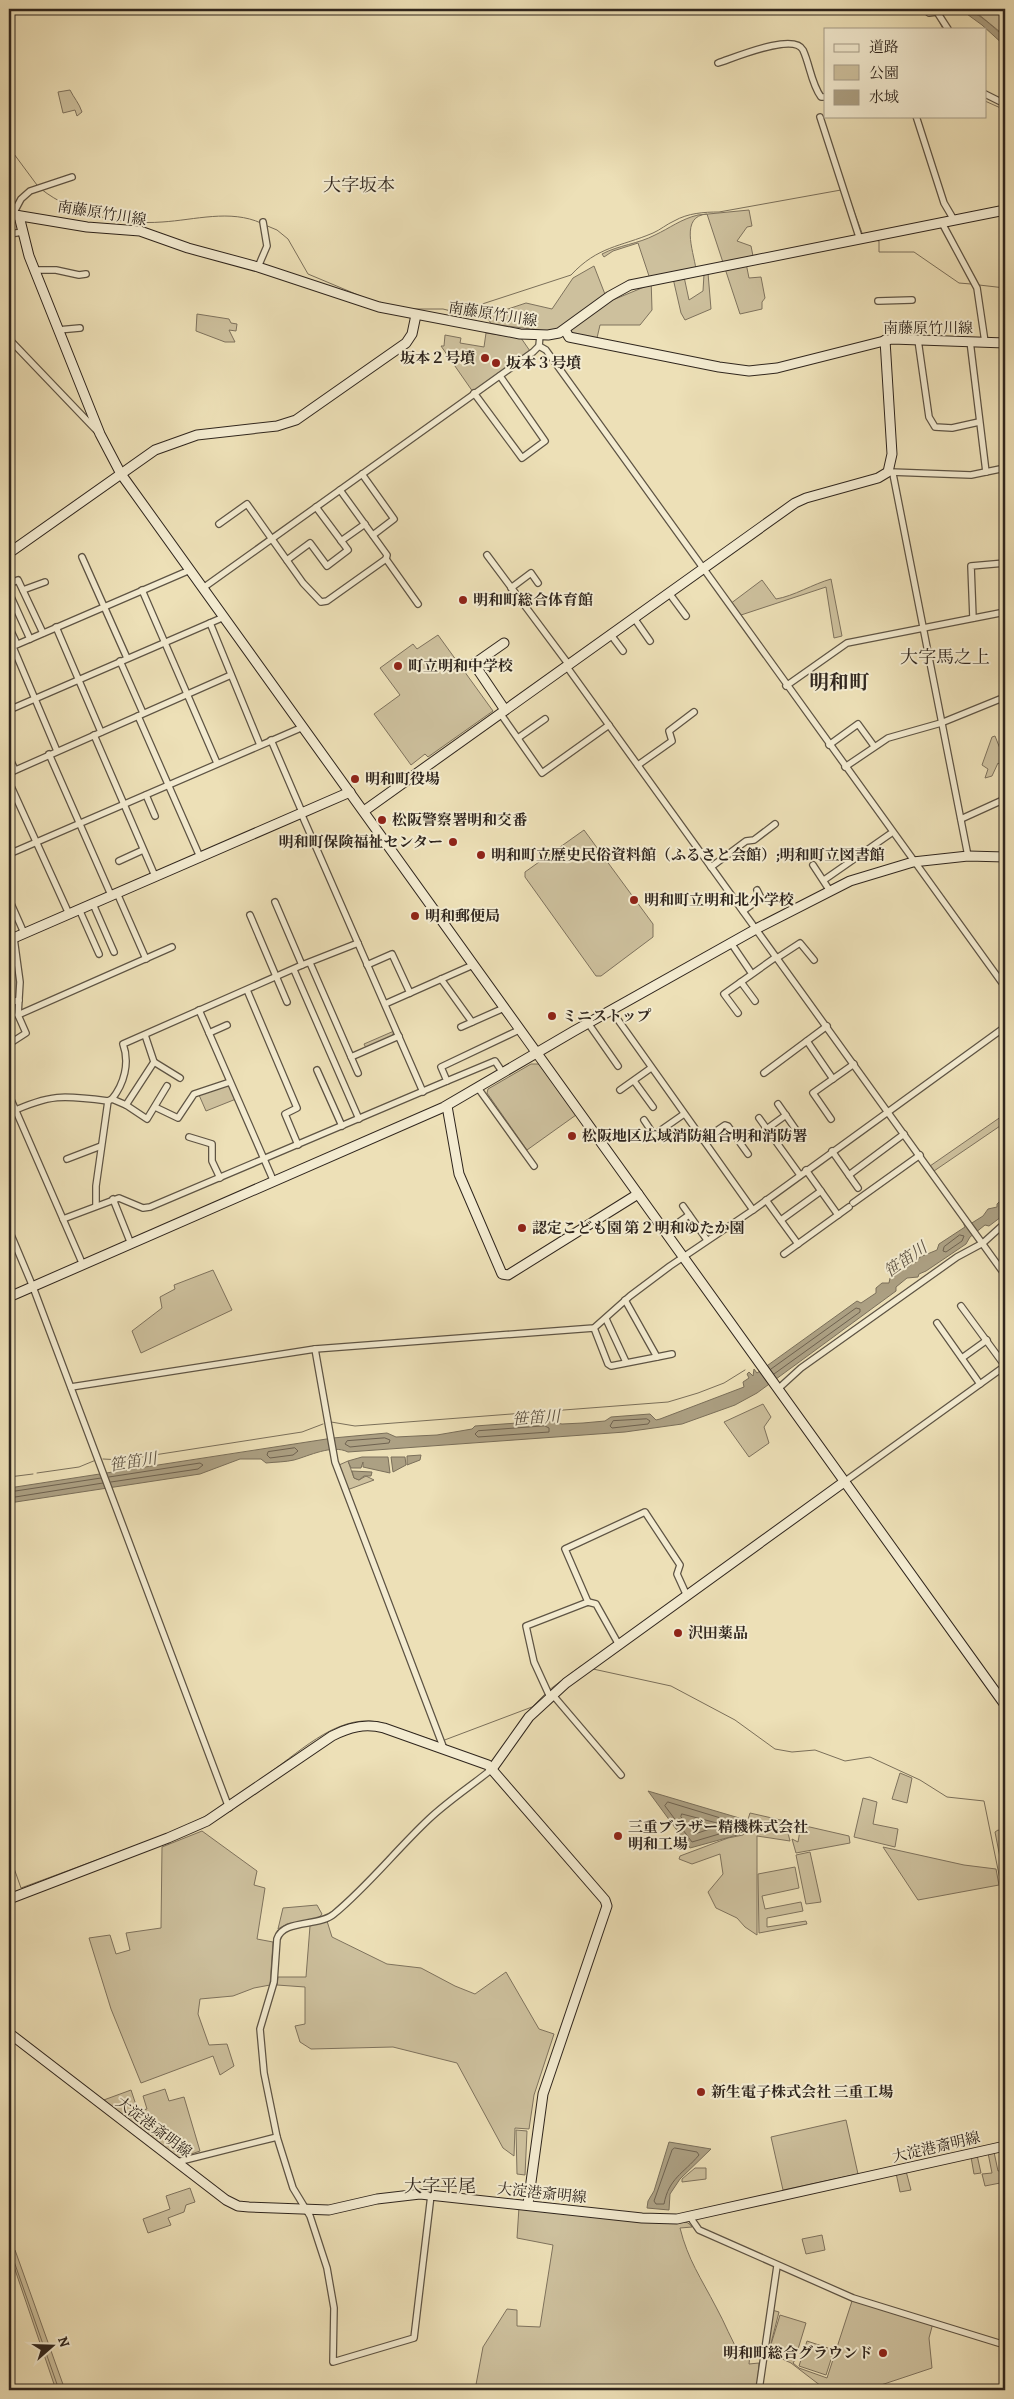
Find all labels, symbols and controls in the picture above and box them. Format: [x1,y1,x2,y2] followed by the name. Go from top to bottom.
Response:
[824,28,986,118] legend
[869,37,899,57] text: 道路
[869,63,899,83] text: 公園
[869,87,899,107] text: 水域
[323,173,395,197] district label: 大字坂本
[56,196,148,230] street label: 南藤原竹川線
[447,297,539,331] street label: 南藤原竹川線
[883,318,973,338] street label: 南藤原竹川線
[400,348,475,368] place label: 坂本２号墳
[479,352,491,364] marker: 坂本２号墳
[506,353,581,373] place label: 坂本３号墳
[490,357,502,369] marker: 坂本３号墳
[473,590,593,610] place label: 明和町総合体育館
[457,594,469,606] marker: 明和町総合体育館
[900,645,990,669] district label: 大字馬之上
[408,656,513,676] place label: 町立明和中学校
[392,660,404,672] marker: 町立明和中学校
[809,669,870,696] district label: 明和町
[365,769,440,789] place label: 明和町役場
[349,773,361,785] marker: 明和町役場
[392,810,528,830] place label: 松阪警察署明和交番
[376,814,388,826] marker: 松阪警察署明和交番
[279,832,443,852] place label: 明和町保険福祉センター
[447,836,459,848] marker: 明和町保険福祉センター
[491,845,885,865] place label: 明和町立歴史民俗資料館（ふるさと会館）;明和町立図書館
[475,849,487,861] marker: 明和町立歴史民俗資料館（ふるさと会館）;明和町立図書館
[644,890,794,910] place label: 明和町立明和北小学校
[628,894,640,906] marker: 明和町立明和北小学校
[425,906,500,926] place label: 明和郵便局
[409,910,421,922] marker: 明和郵便局
[562,1006,652,1026] place label: ミニストップ
[546,1010,558,1022] marker: ミニストップ
[582,1126,807,1146] place label: 松阪地区広域消防組合明和消防署
[566,1130,578,1142] marker: 松阪地区広域消防組合明和消防署
[532,1218,745,1238] place label: 認定こども園 第２明和ゆたか園
[516,1222,528,1234] marker: 認定こども園 第２明和ゆたか園
[880,1236,933,1283] water label: 笹笛川
[511,1405,563,1431] water label: 笹笛川
[108,1447,161,1477] water label: 笹笛川
[688,1623,748,1643] place label: 沢田薬品
[672,1627,684,1639] marker: 沢田薬品
[628,1817,808,1854] place label: 三重ブラザー精機株式会社 明和工場
[612,1830,624,1842] marker: 三重ブラザー精機株式会社 明和工場
[711,2082,894,2102] place label: 新生電子株式会社 三重工場
[695,2086,707,2098] marker: 新生電子株式会社 三重工場
[112,2092,196,2162] street label: 大淀港斎明線
[890,2127,982,2167] street label: 大淀港斎明線
[404,2174,476,2198] district label: 大字平尾
[496,2178,588,2208] street label: 大淀港斎明線
[28,2322,78,2372] north arrow
[53,2334,74,2350] text: N
[723,2343,873,2363] place label: 明和町総合グラウンド
[877,2347,889,2359] marker: 明和町総合グラウンド

